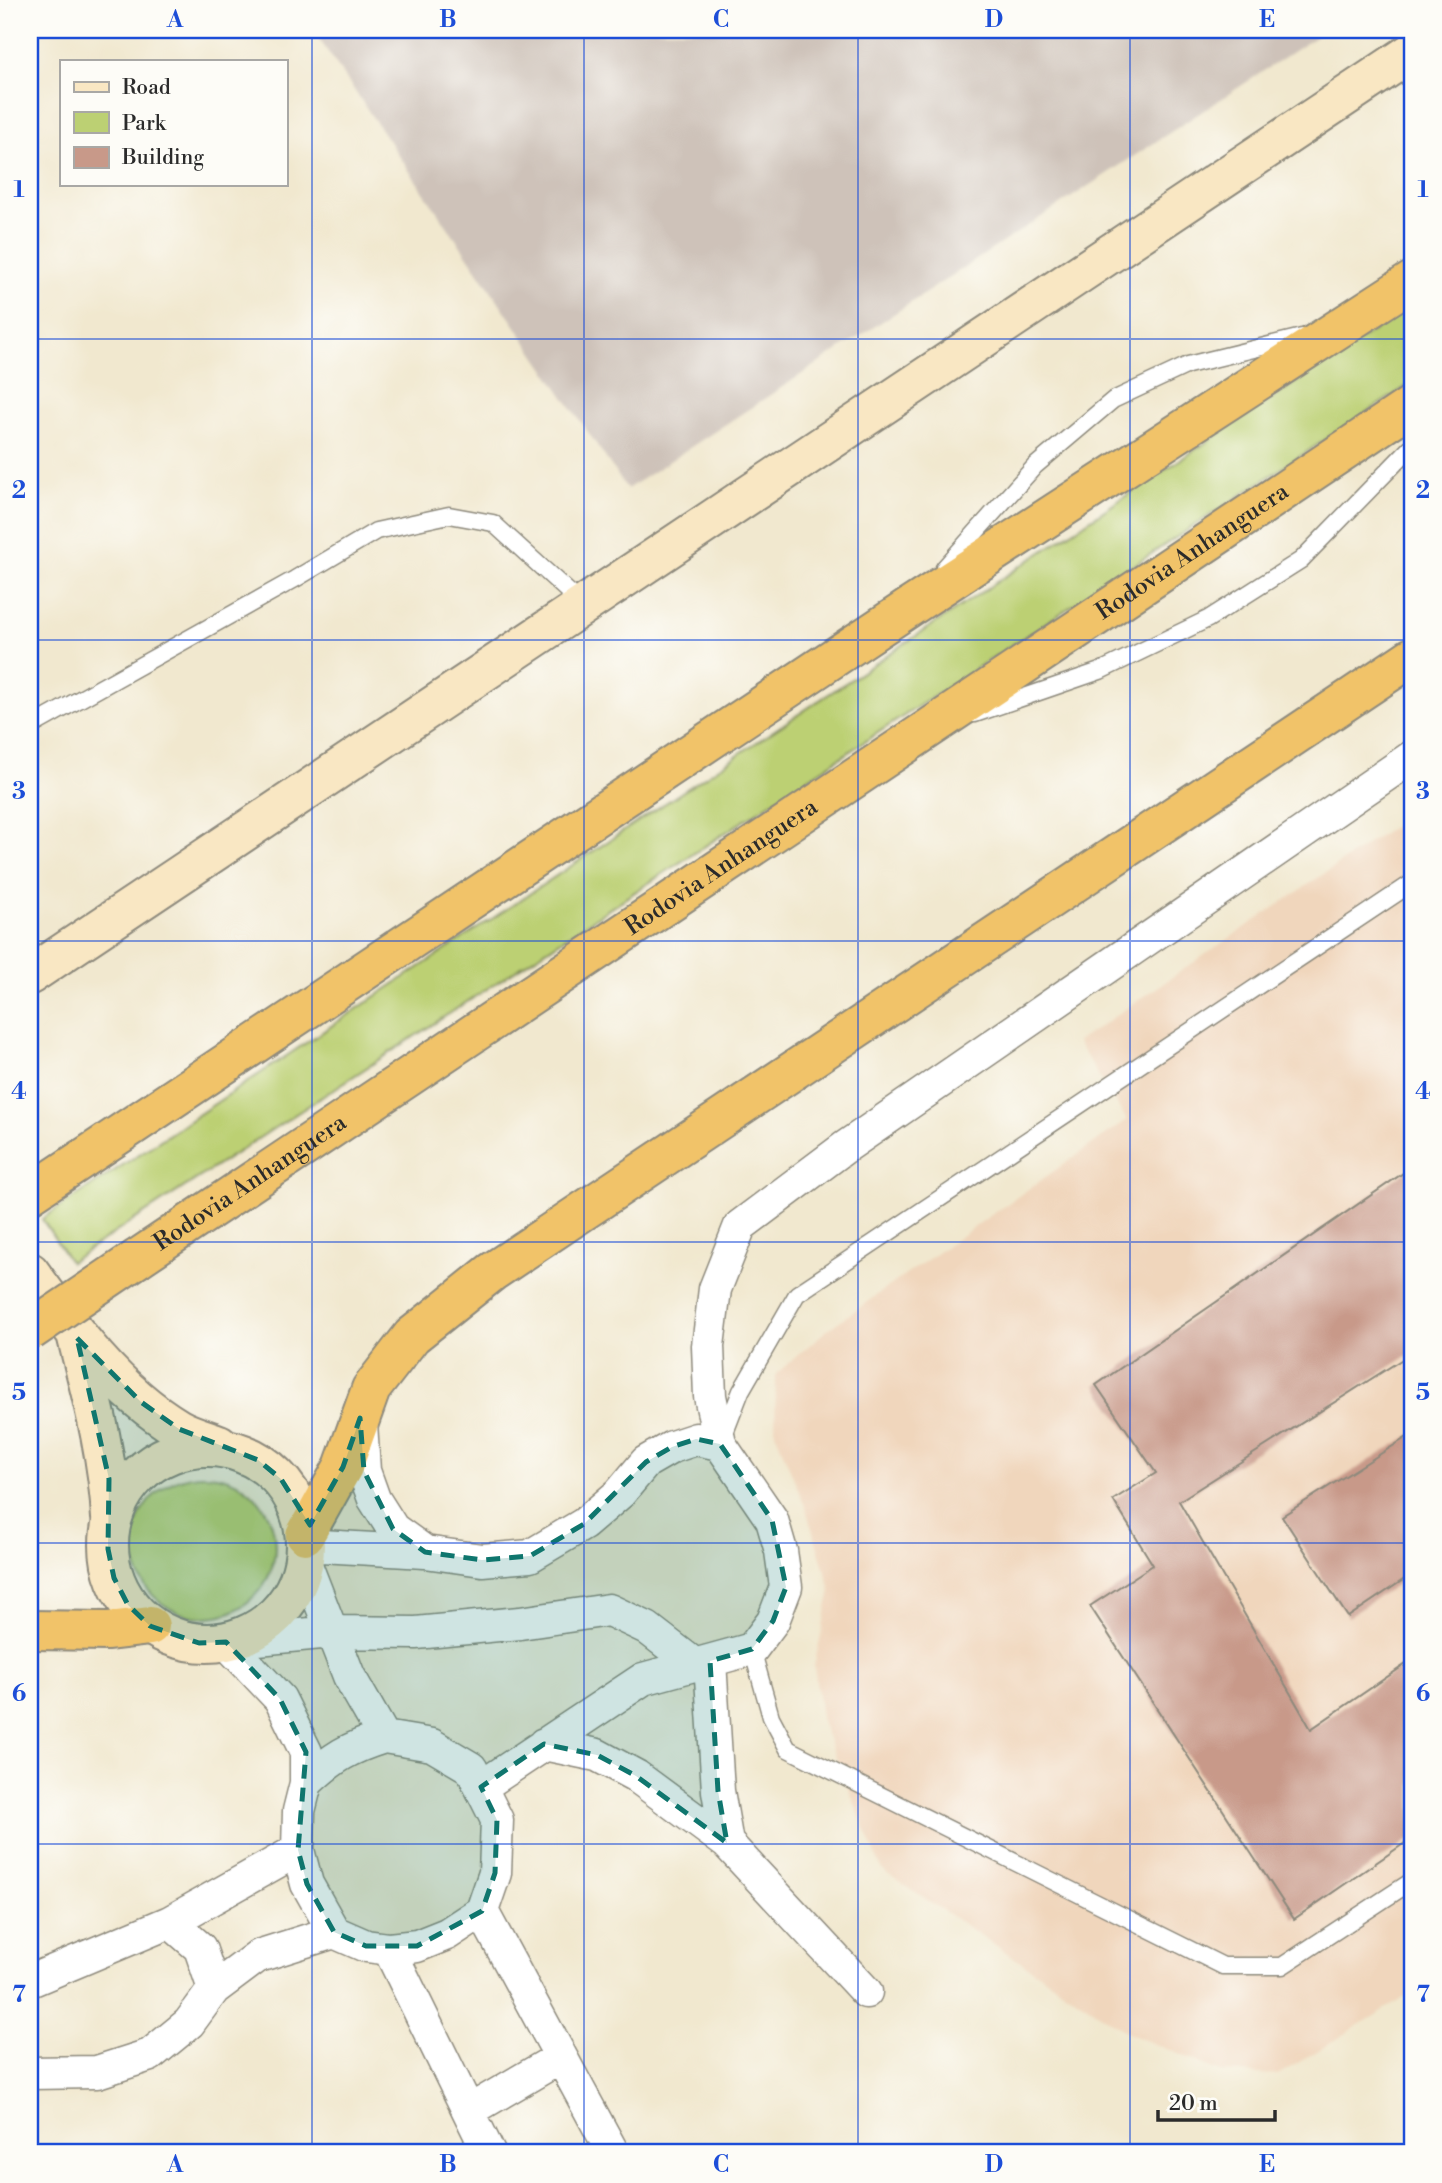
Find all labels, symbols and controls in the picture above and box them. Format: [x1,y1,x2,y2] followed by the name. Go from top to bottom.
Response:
[166,6,184,34] text: A
[439,6,457,34] text: B
[713,6,729,34] text: C
[985,6,1003,34] text: D
[1259,6,1275,34] text: E
[60,60,287,186] legend
[122,75,171,101] text: Road
[122,111,167,137] text: Park
[121,145,204,171] text: Building
[13,176,25,204] text: 1
[1417,176,1429,204] text: 1
[1090,476,1295,627] street label: Rodovia Anhanguera
[12,477,26,505] text: 2
[1416,477,1430,505] text: 2
[12,778,26,806] text: 3
[1416,778,1430,806] text: 3
[619,792,824,943] street label: Rodovia Anhanguera
[11,1078,27,1106] text: 4
[1415,1078,1431,1106] text: 4
[148,1107,353,1258] street label: Rodovia Anhanguera
[12,1379,26,1407] text: 5
[1416,1379,1430,1407] text: 5
[12,1680,26,1708] text: 6
[1416,1680,1430,1708] text: 6
[12,1981,26,2009] text: 7
[1416,1981,1430,2009] text: 7
[1158,2078,1276,2122] scale bar
[1169,2091,1218,2117] text: 20 m
[166,2151,184,2179] text: A
[439,2151,457,2179] text: B
[713,2151,729,2179] text: C
[985,2151,1003,2179] text: D
[1259,2151,1275,2179] text: E

